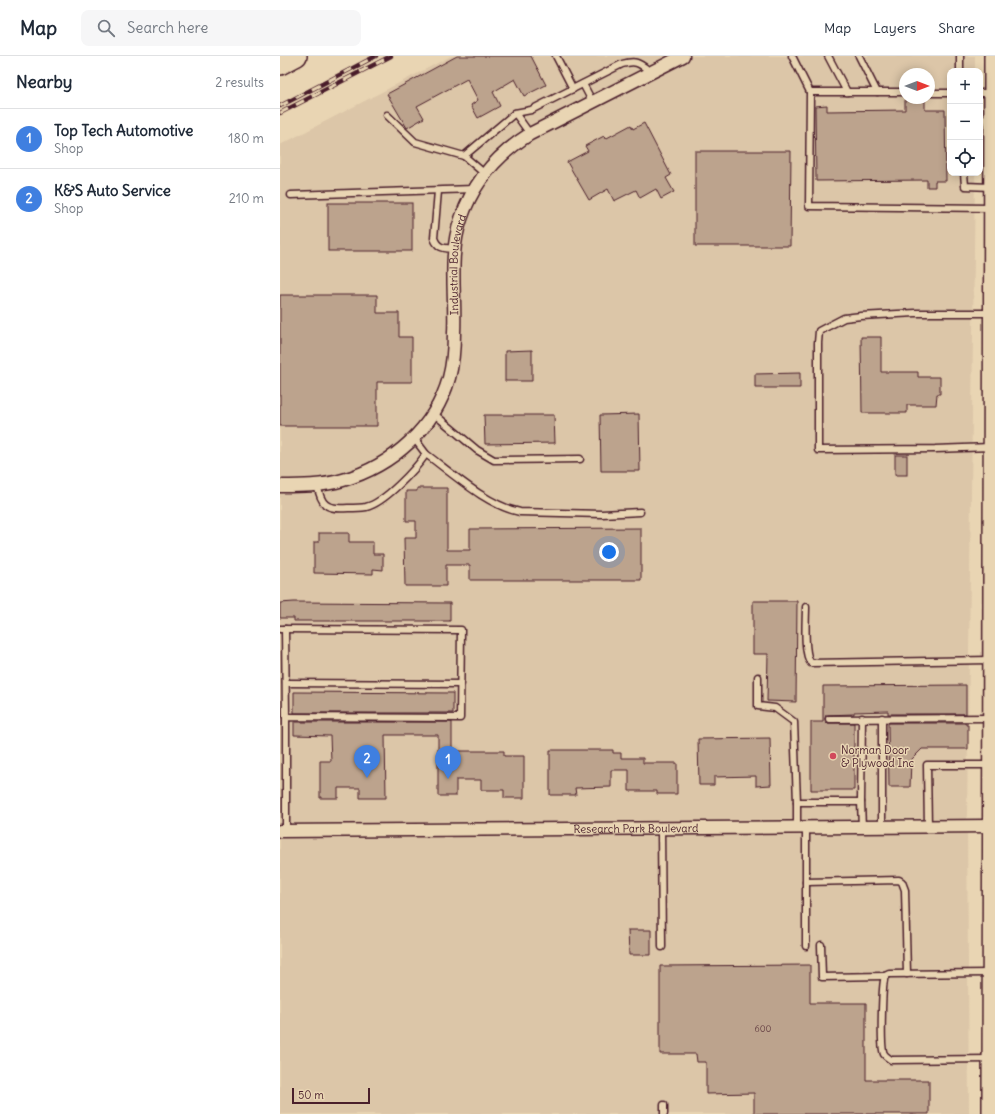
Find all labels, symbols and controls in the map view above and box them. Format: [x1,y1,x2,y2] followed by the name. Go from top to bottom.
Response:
[81,10,361,46] search box
[20,16,57,40] text: Map
[95,17,117,39] icon: search
[127,18,208,37] text: Search here
[824,19,851,37] text: Map
[873,19,916,37] text: Layers
[938,19,975,37] text: Share
[899,68,935,104] north arrow
[947,68,983,176] map controls
[947,68,983,104] button: +
[16,71,72,93] text: Nearby
[215,74,264,91] text: 2 results
[947,104,983,140] button: −
[54,121,193,140] text: Top Tech Automotive
[26,130,32,147] text: 1
[228,130,264,147] text: 180 m
[54,140,83,157] text: Shop
[947,140,983,176] button: locate
[54,181,171,200] text: K&S Auto Service
[25,190,33,207] text: 2
[229,190,264,207] text: 210 m
[54,200,83,217] text: Shop
[446,212,469,315] street label: Industrial Boulevard
[599,542,619,562] your location
[841,743,915,770] place label: Norman Door & Plywood Inc
[354,745,380,778] pin: 2
[435,746,461,779] pin: 1
[828,751,838,761] marker: Norman Door & Plywood Inc
[573,821,699,836] street label: Research Park Boulevard
[754,1023,772,1034] house number: 600
[292,1086,370,1105] scale bar
[298,1088,324,1102] text: 50 m

